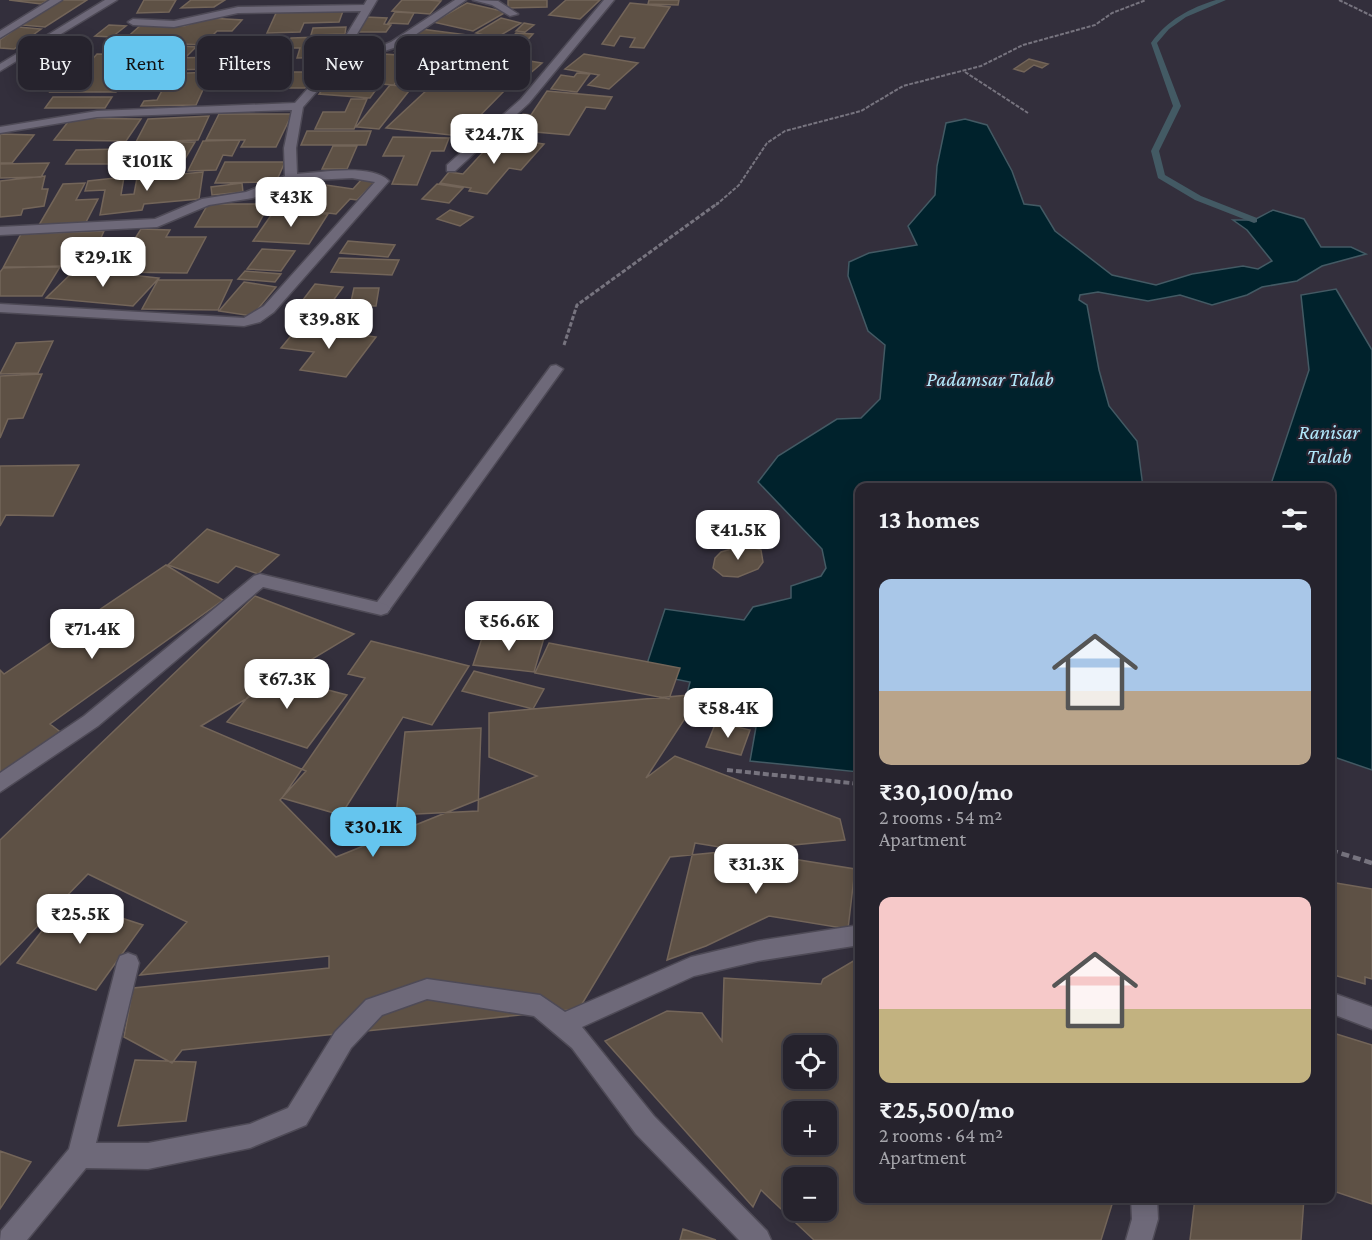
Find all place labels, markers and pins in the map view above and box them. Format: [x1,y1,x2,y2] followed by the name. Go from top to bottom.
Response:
[445,114,543,165] pin: ₹24.7K
[105,141,189,192] pin: ₹101K
[255,177,327,228] pin: ₹43K
[54,237,152,288] pin: ₹29.1K
[280,299,378,350] pin: ₹39.8K
[689,510,787,561] pin: ₹41.5K
[460,601,558,652] pin: ₹56.6K
[43,609,141,660] pin: ₹71.4K
[238,659,336,710] pin: ₹67.3K
[679,688,777,739] pin: ₹58.4K
[324,807,422,858] pin: ₹30.1K
[707,844,805,895] pin: ₹31.3K
[31,894,129,945] pin: ₹25.5K

